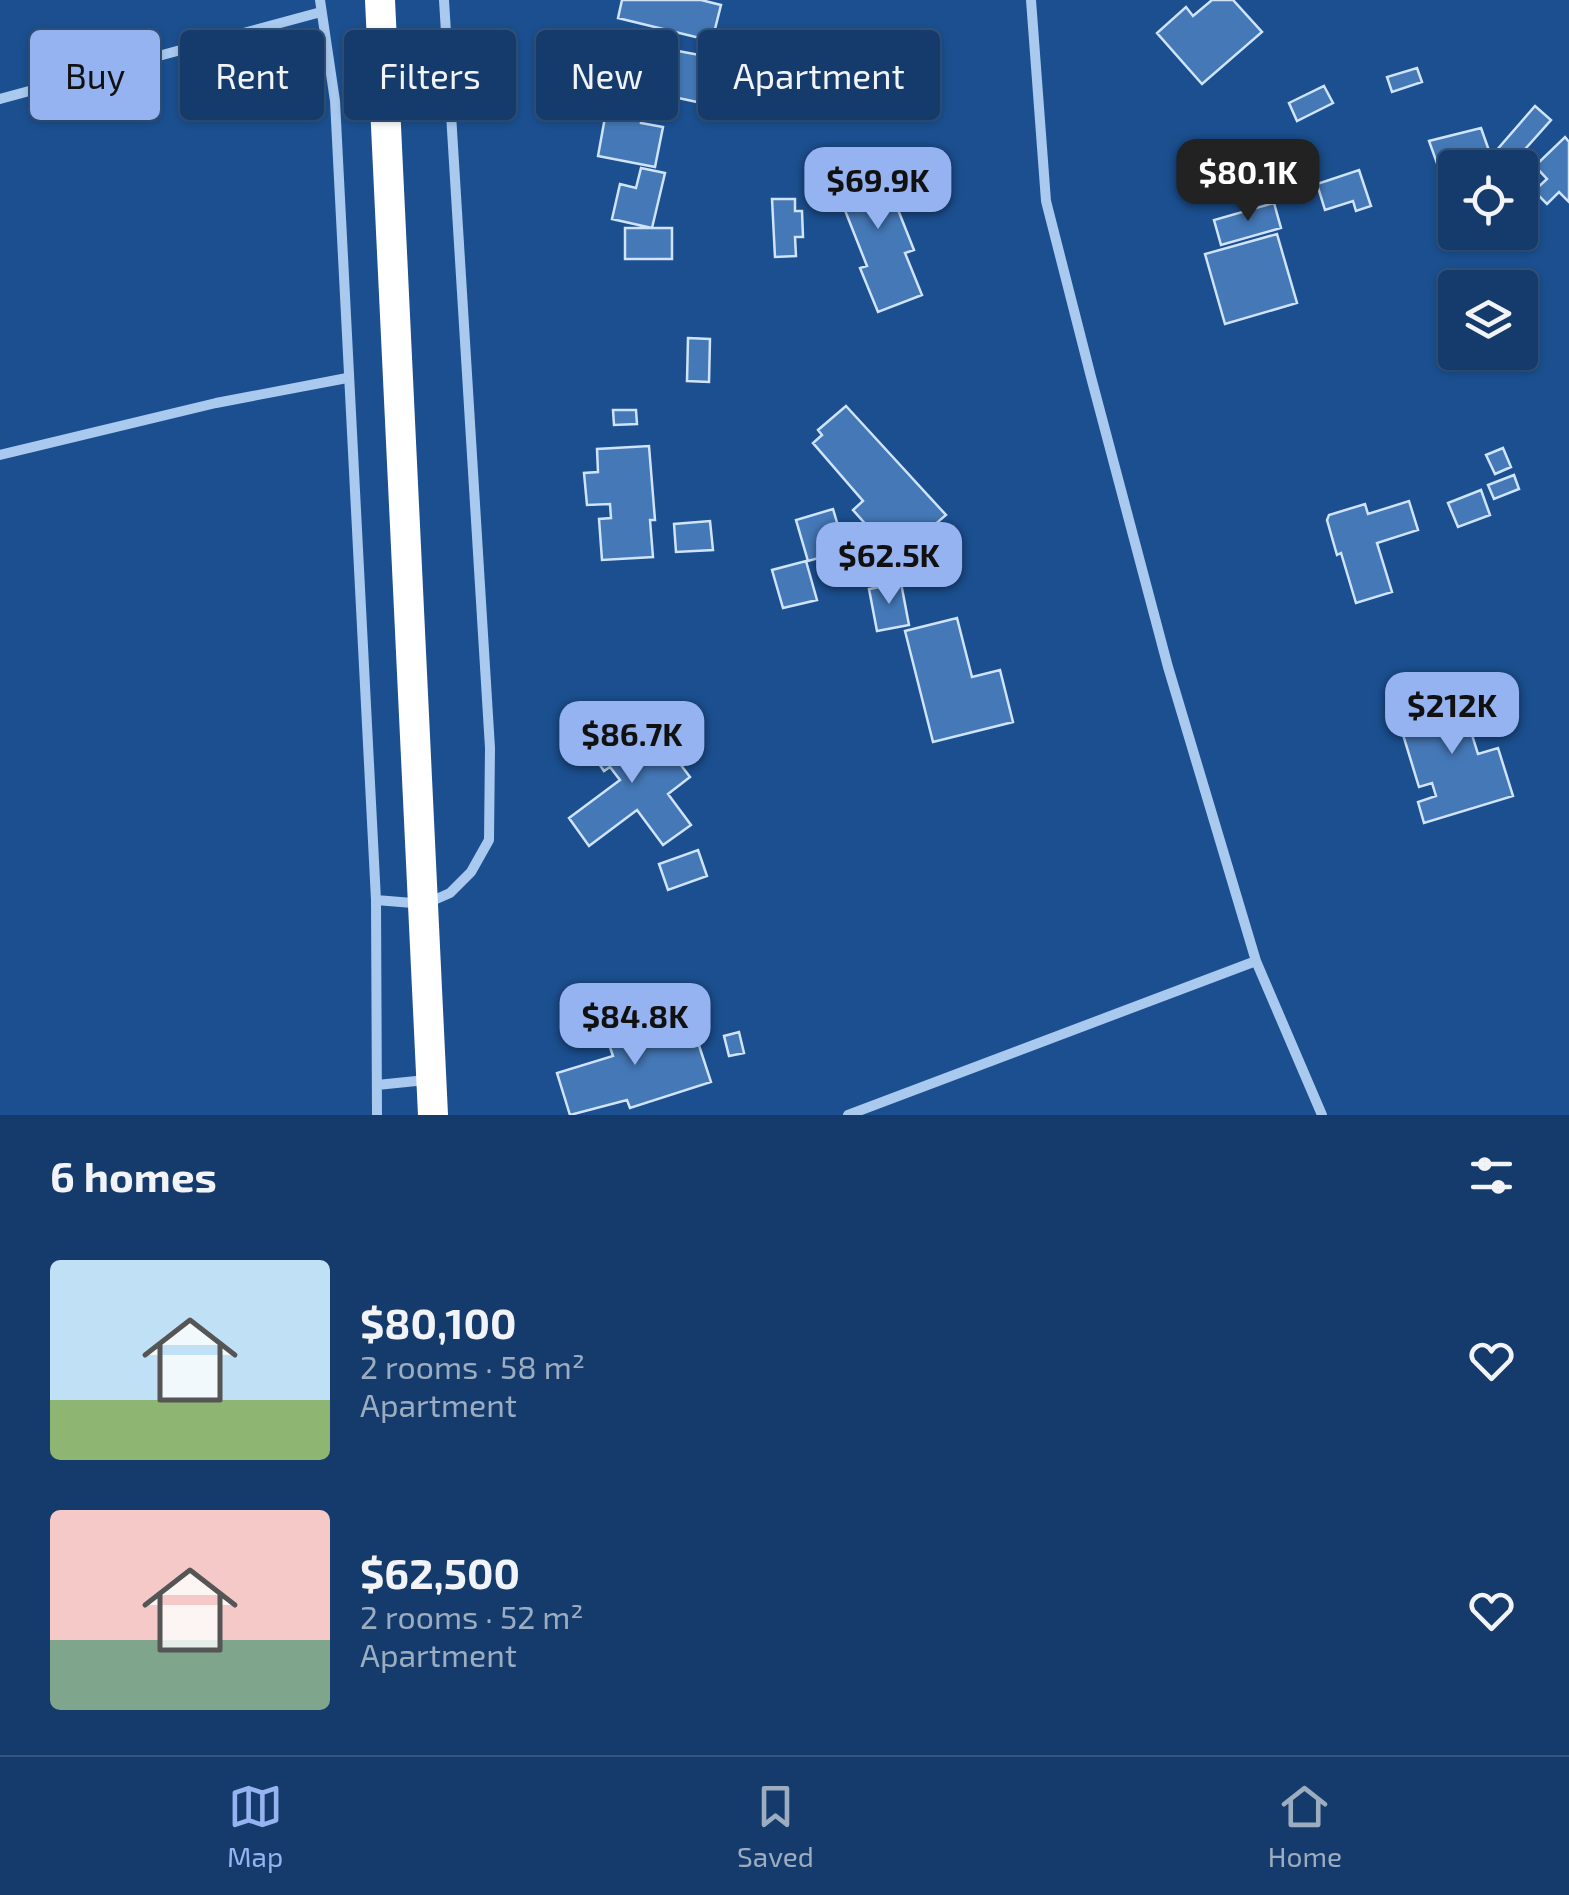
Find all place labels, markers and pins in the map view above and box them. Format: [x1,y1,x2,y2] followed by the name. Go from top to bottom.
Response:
[1167,139,1329,224] pin: $80.1K
[797,147,959,232] pin: $69.9K
[808,522,970,607] pin: $62.5K
[1382,672,1522,757] pin: $212K
[551,701,713,786] pin: $86.7K
[554,983,716,1068] pin: $84.8K

